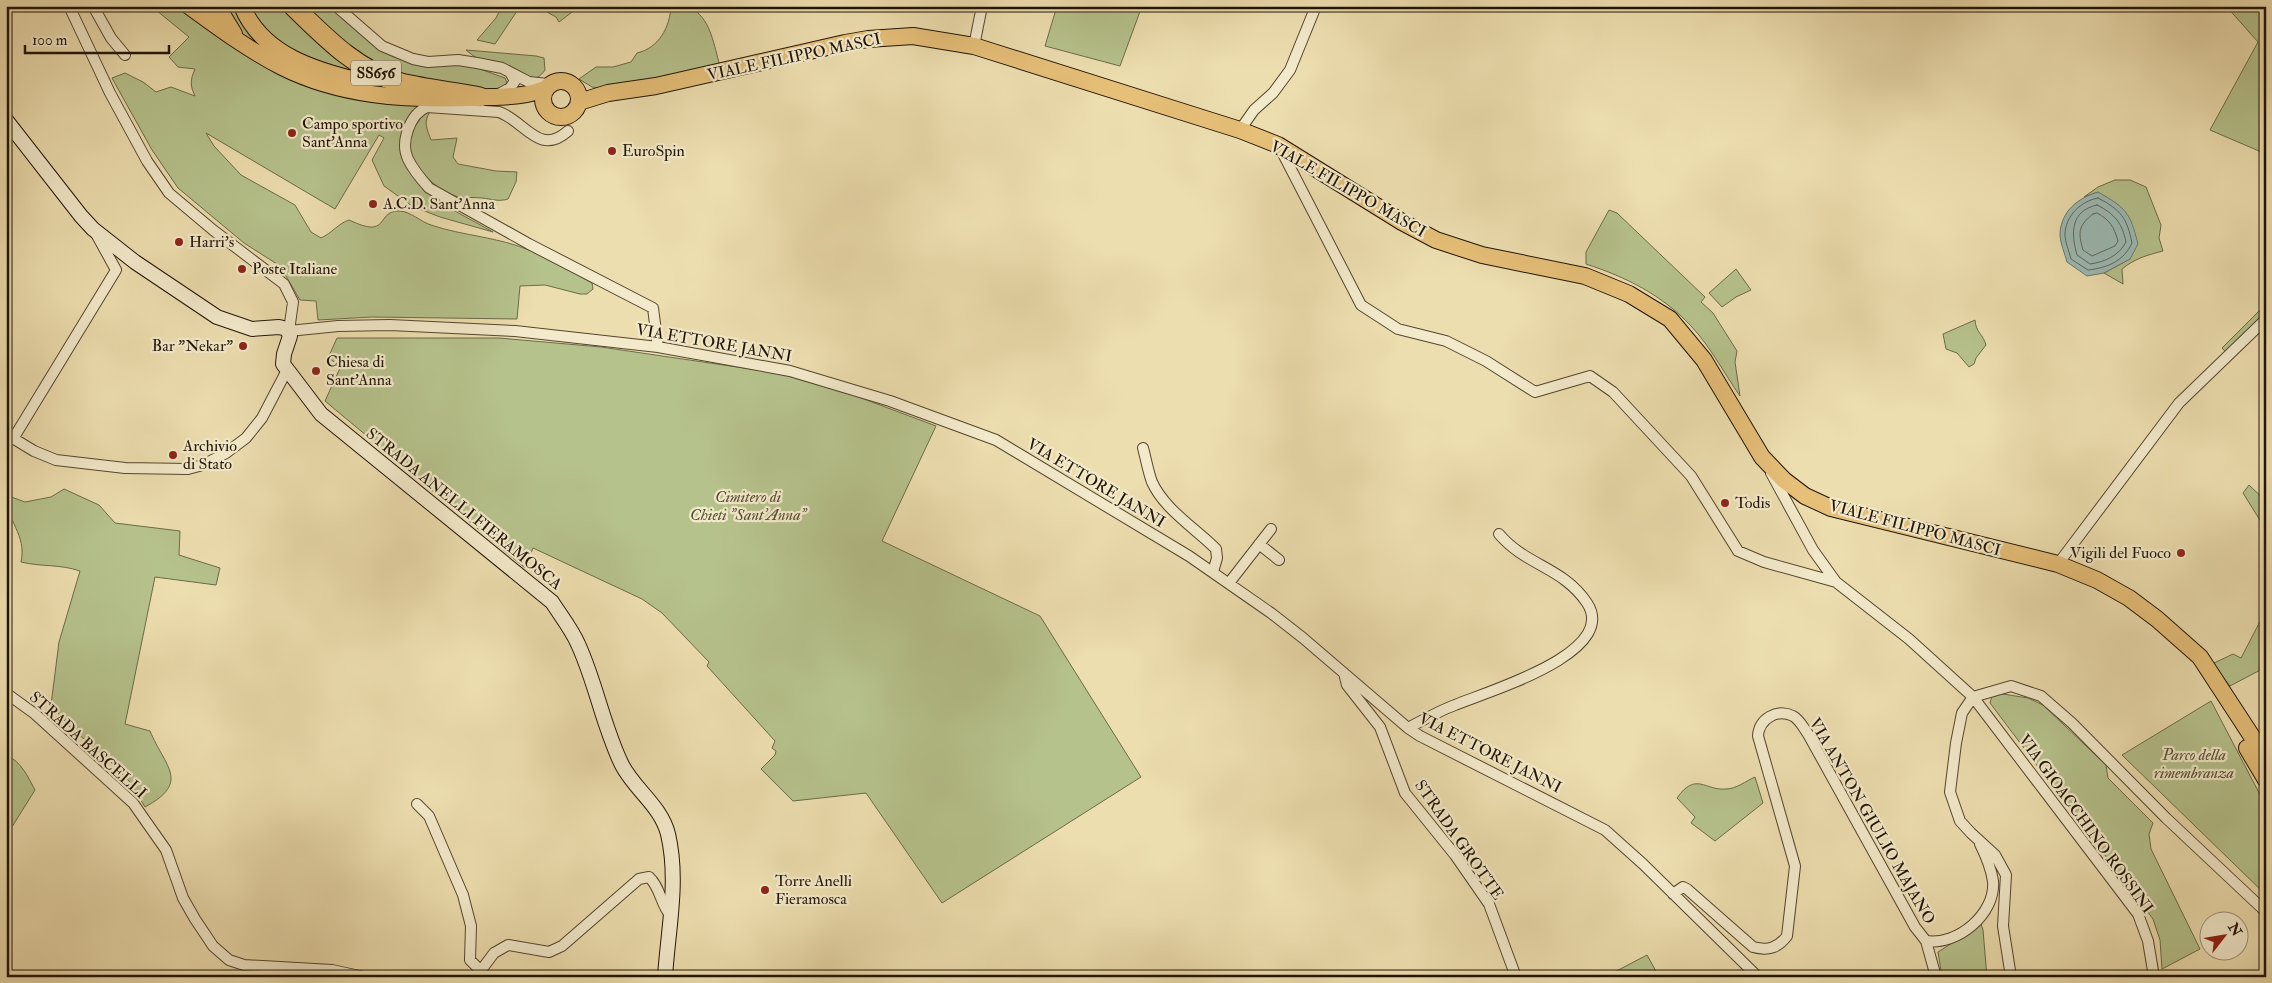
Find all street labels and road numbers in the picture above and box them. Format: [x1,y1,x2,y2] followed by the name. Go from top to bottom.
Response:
[705,29,883,85] street label: VIALE FILIPPO MASCI
[351,60,401,86] road number: SS656
[1266,136,1430,242] street label: VIALE FILIPPO MASCI
[634,319,793,368] street label: VIA ETTORE JANNI
[362,424,566,594] street label: STRADA ANELLI FIERAMOSCA
[1023,434,1169,533] street label: VIA ETTORE JANNI
[1827,495,2003,561] street label: VIALE FILIPPO MASCI
[25,687,151,803] street label: STRADA BASCELLI
[1415,708,1565,799] street label: VIA ETTORE JANNI
[1804,714,1939,928] street label: VIA ANTON GIULIO MAJANO
[2014,731,2158,917] street label: VIA GIOACCHINO ROSSINI
[1410,776,1508,904] street label: STRADA GROTTE

